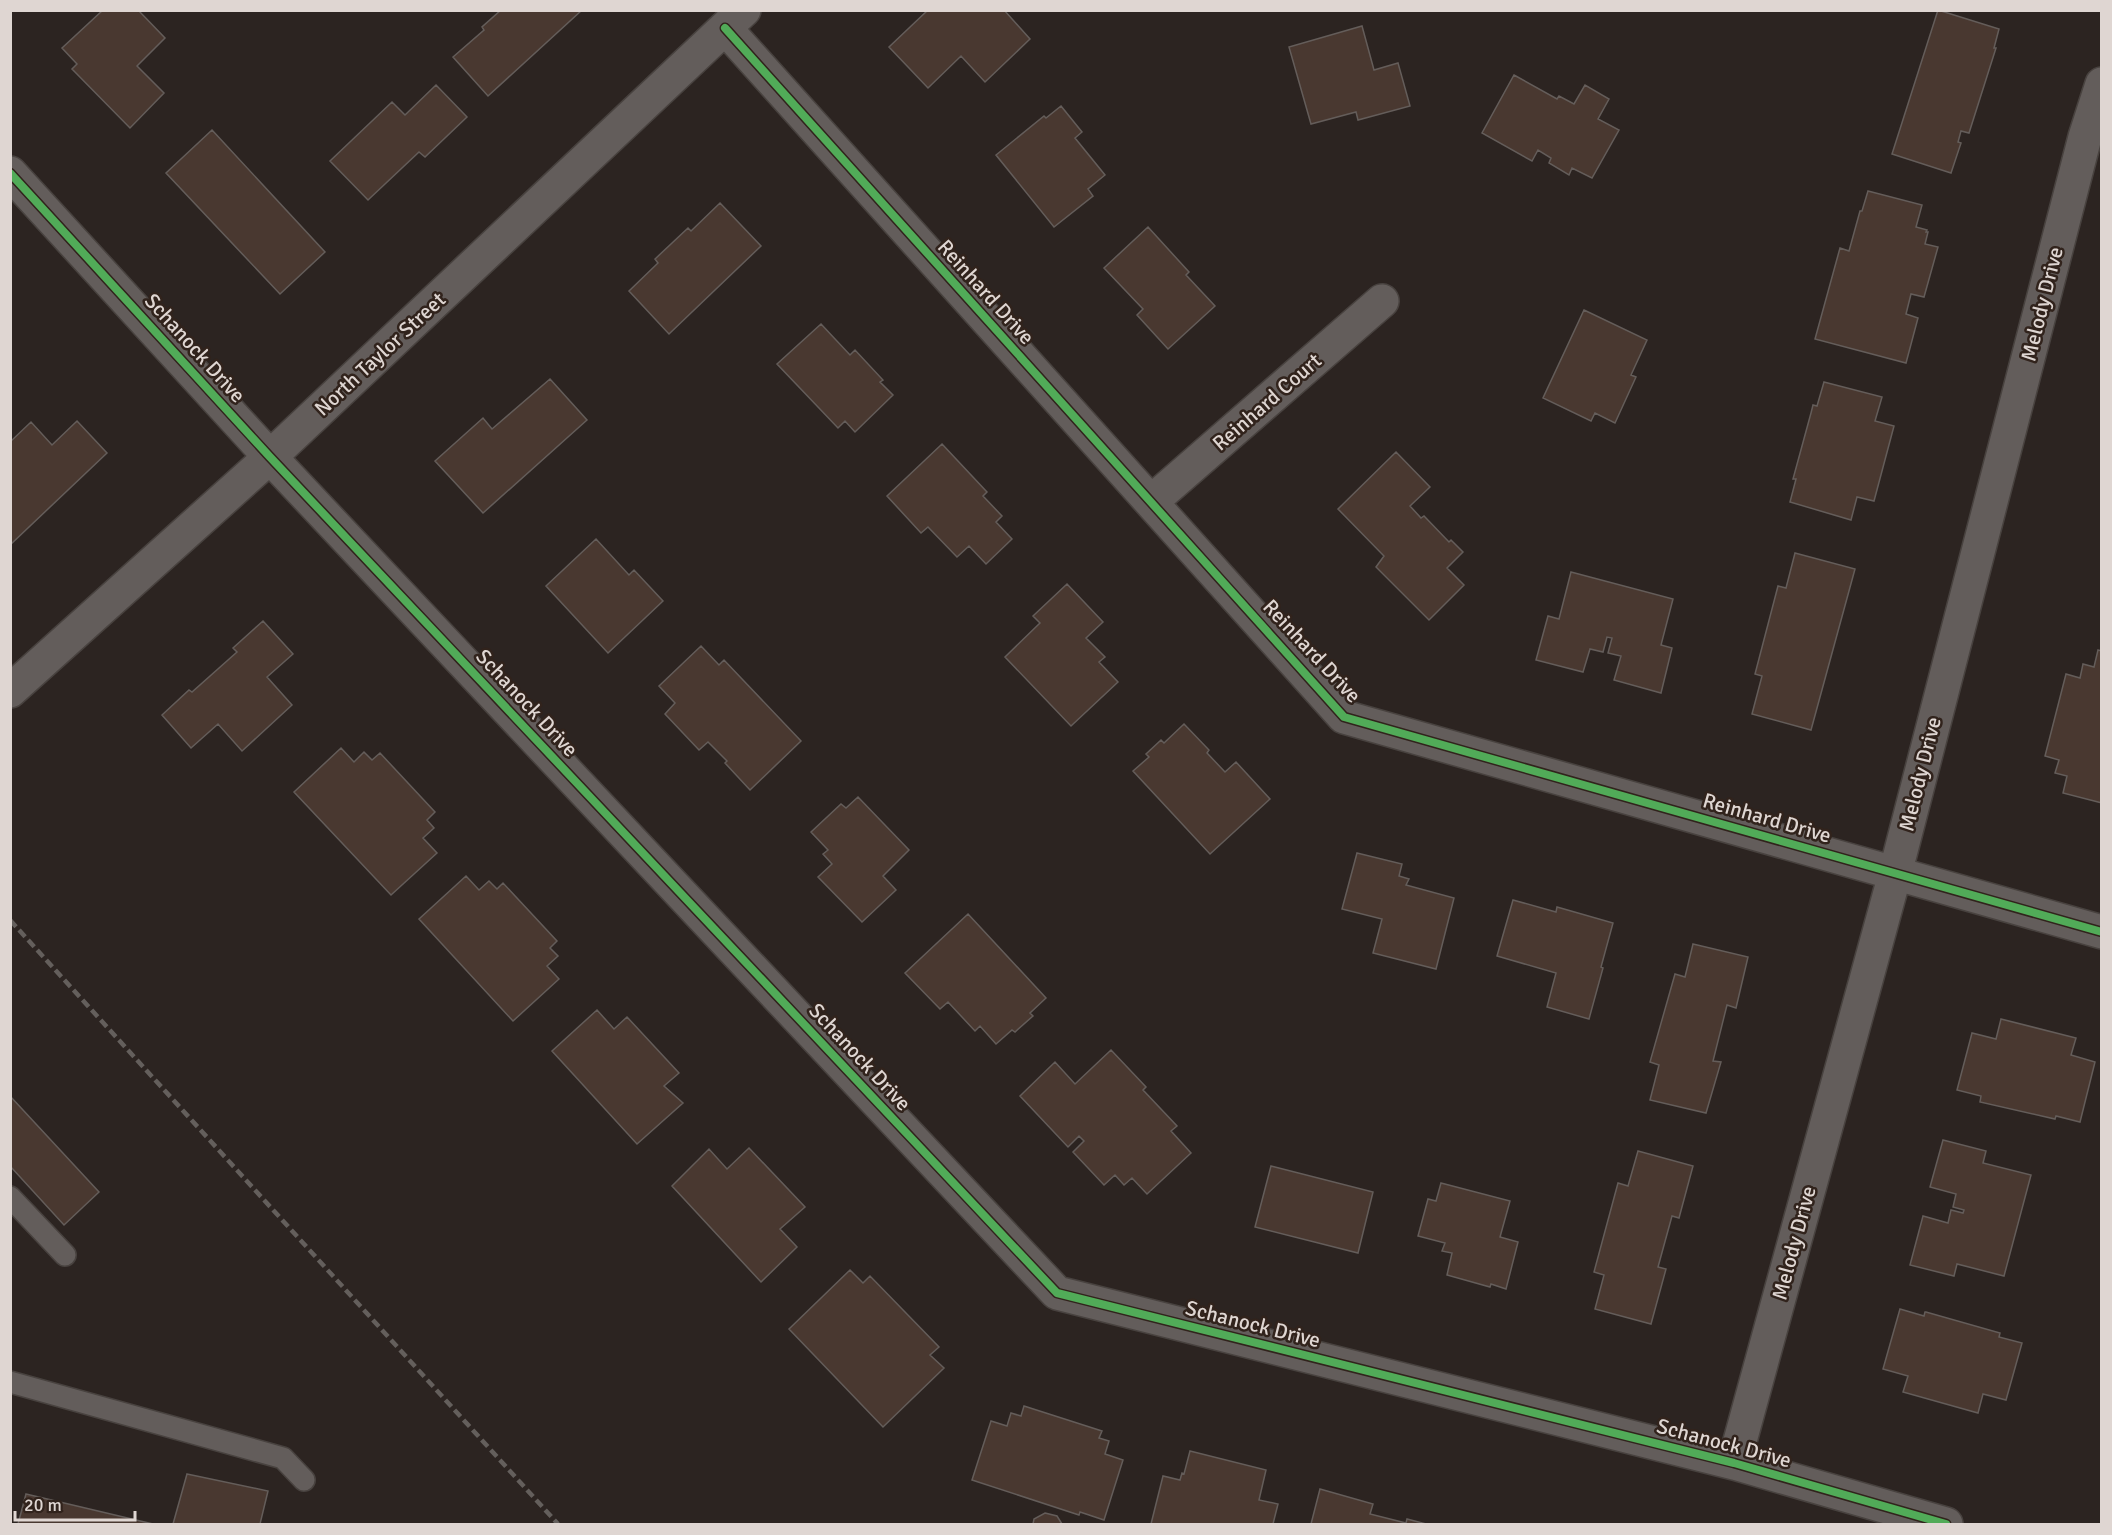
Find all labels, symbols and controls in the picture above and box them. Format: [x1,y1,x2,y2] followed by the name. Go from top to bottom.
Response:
[932,234,1040,350] street label: Reinhard Drive
[2015,244,2069,364] street label: Melody Drive
[309,287,451,421] street label: North Taylor Street
[139,288,251,408] street label: Schanock Drive
[1207,348,1327,456] street label: Reinhard Court
[1257,594,1367,708] street label: Reinhard Drive
[470,644,584,762] street label: Schanock Drive
[1893,714,1947,834] street label: Melody Drive
[1700,787,1834,849] street label: Reinhard Drive
[803,998,917,1116] street label: Schanock Drive
[1766,1183,1822,1303] street label: Melody Drive
[1183,1295,1323,1353] street label: Schanock Drive
[1654,1413,1794,1473] street label: Schanock Drive
[15,1484,135,1522] scale bar
[24,1494,62,1516] text: 20 m

